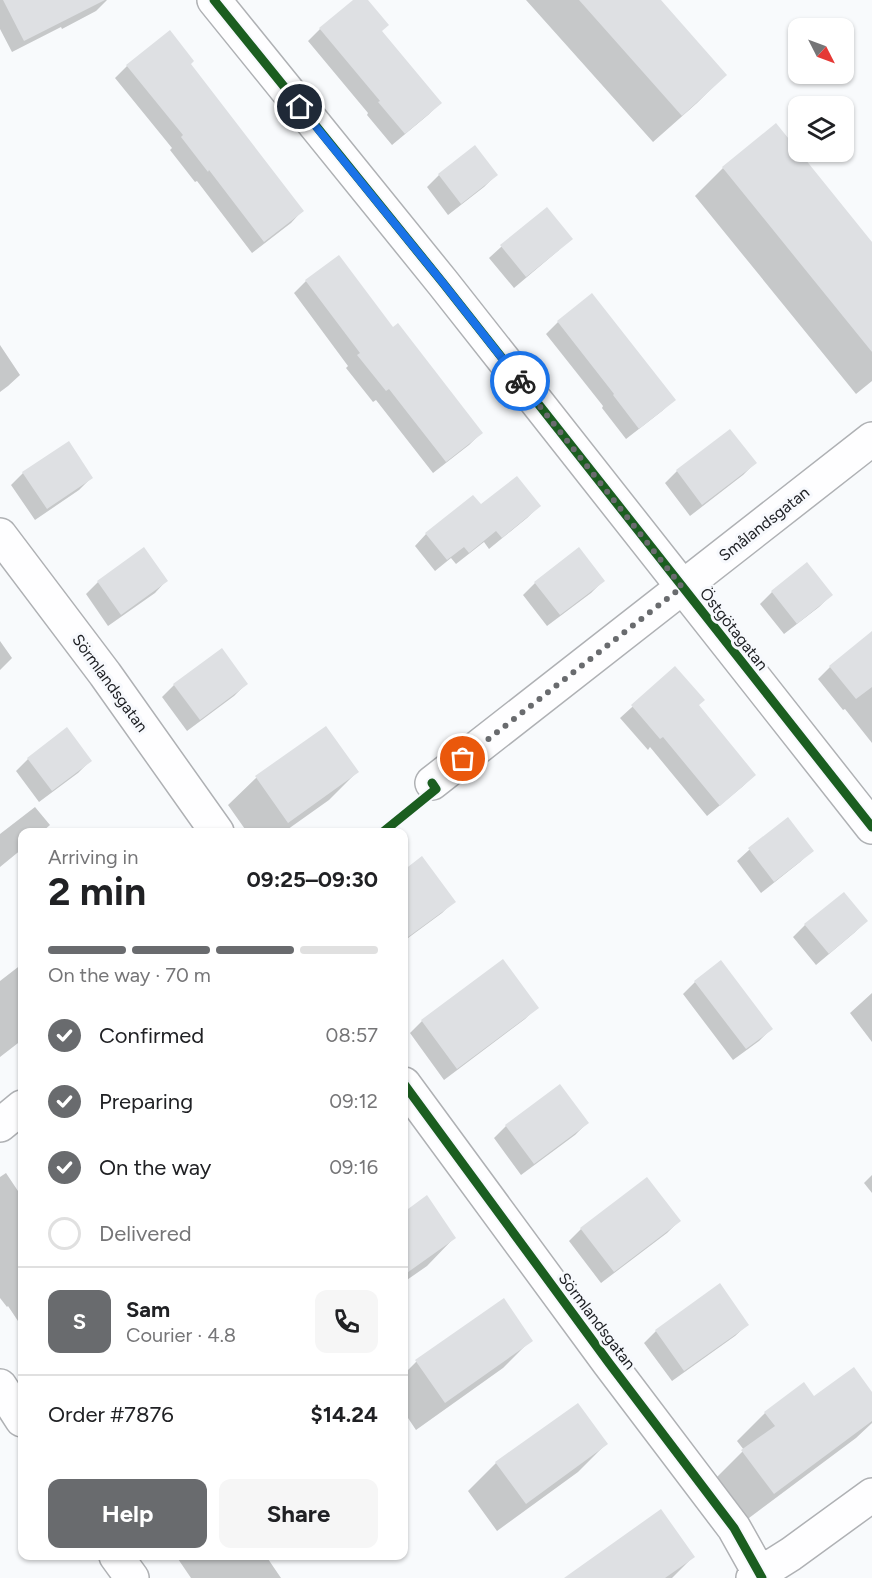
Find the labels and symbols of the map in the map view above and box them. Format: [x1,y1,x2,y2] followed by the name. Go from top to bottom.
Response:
[788,18,854,84] north arrow
[274,81,325,132] pin
[490,351,550,411] courier
[715,483,813,565] street label: Smålandsgatan
[696,584,772,674] street label: Östgötagatan
[68,630,152,736] street label: Sörmlandsgatan
[437,733,488,784] pin
[554,1269,640,1373] street label: Sörmlandsgatan

